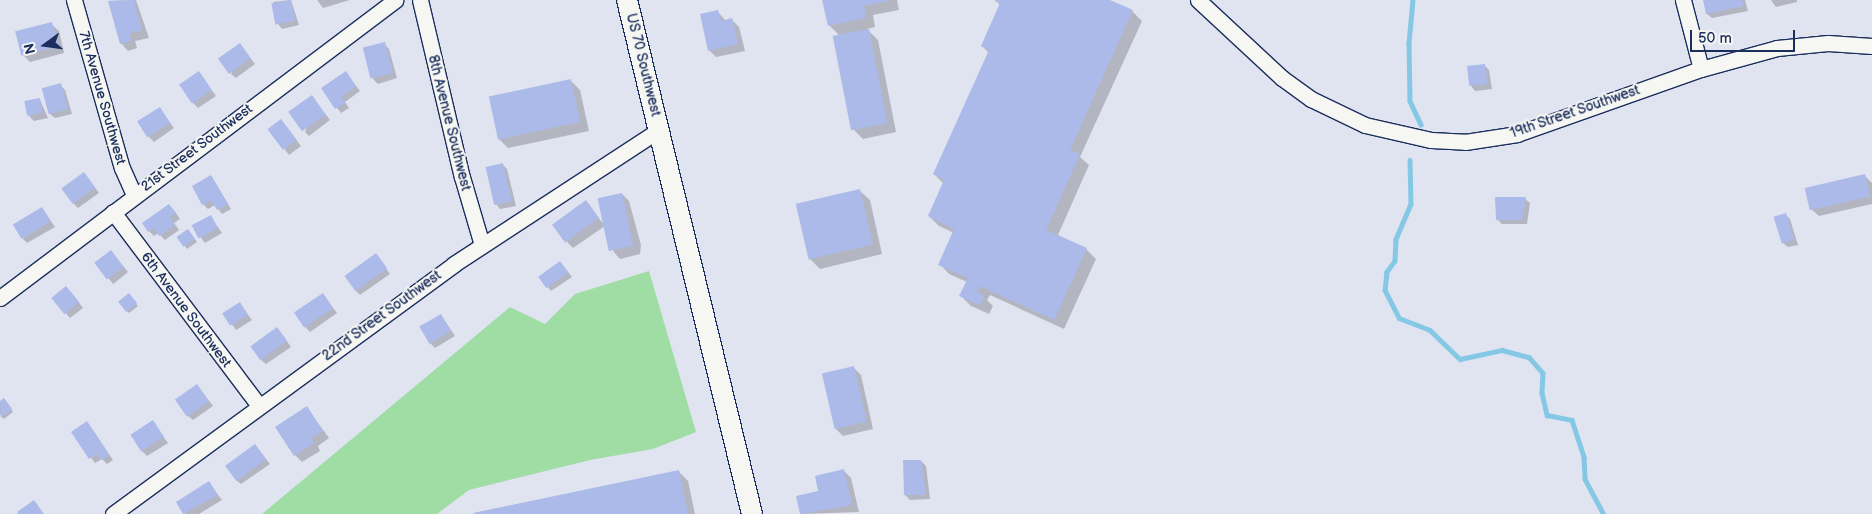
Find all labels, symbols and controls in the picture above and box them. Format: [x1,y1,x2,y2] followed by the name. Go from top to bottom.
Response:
[622,11,664,119] street label: US 70 Southwest
[20,20,70,70] north arrow
[1692,20,1797,52] scale bar
[75,29,129,167] street label: 7th Avenue Southwest
[1698,29,1732,48] text: 50 m
[20,42,39,56] text: N
[424,53,474,193] street label: 8th Avenue Southwest
[1508,82,1642,142] street label: 19th Street Southwest
[138,101,256,195] street label: 21st Street Southwest
[137,249,235,371] street label: 6th Avenue Southwest
[319,267,445,365] street label: 22nd Street Southwest

